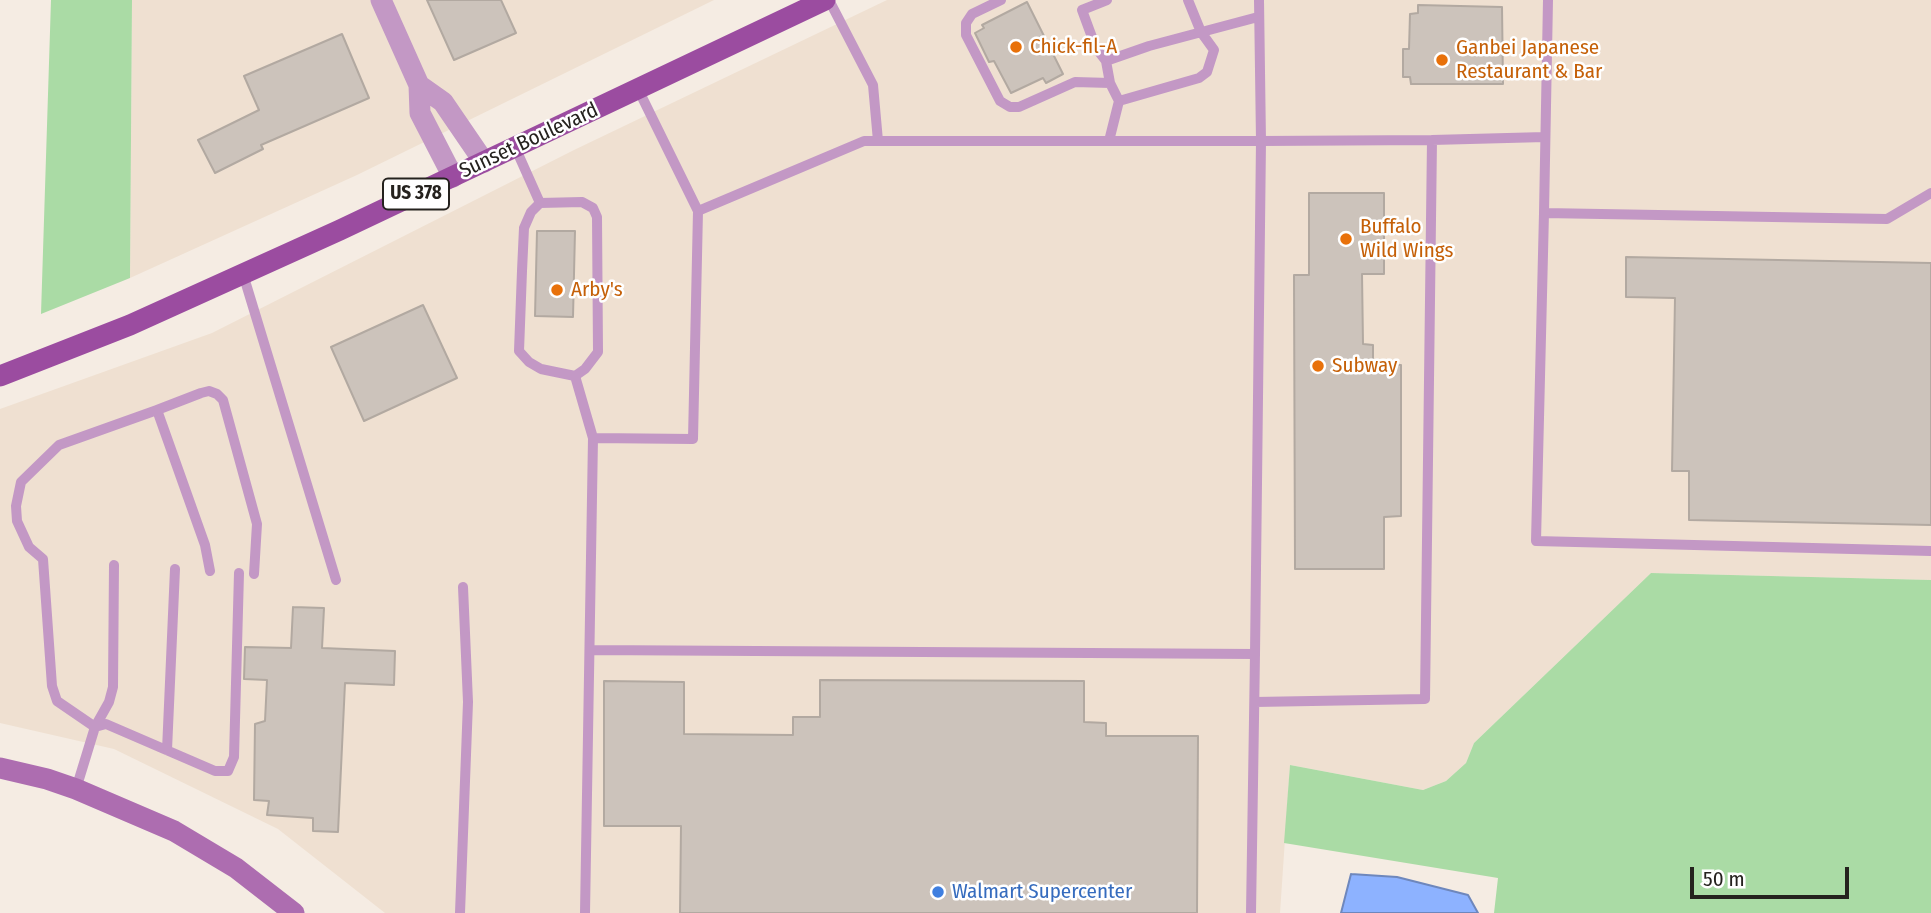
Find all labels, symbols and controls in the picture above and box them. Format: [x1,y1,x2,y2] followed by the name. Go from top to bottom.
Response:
[1030,34,1117,60] place label: Chick-fil-A
[1456,35,1602,85] place label: Ganbei Japanese Restaurant & Bar
[1008,39,1024,55] marker: Chick-fil-A
[1434,52,1450,68] marker: Ganbei Japanese Restaurant & Bar
[456,98,602,184] street label: Sunset Boulevard
[383,178,449,210] road number: US 378
[1360,214,1453,264] place label: Buffalo Wild Wings
[1338,231,1354,247] marker: Buffalo Wild Wings
[571,277,623,303] place label: Arby's
[549,282,565,298] marker: Arby's
[1332,353,1397,379] place label: Subway
[1310,358,1326,374] marker: Subway
[1693,853,1852,897] scale bar
[1703,866,1745,892] text: 50 m
[952,879,1132,905] place label: Walmart Supercenter
[930,884,946,900] marker: Walmart Supercenter

